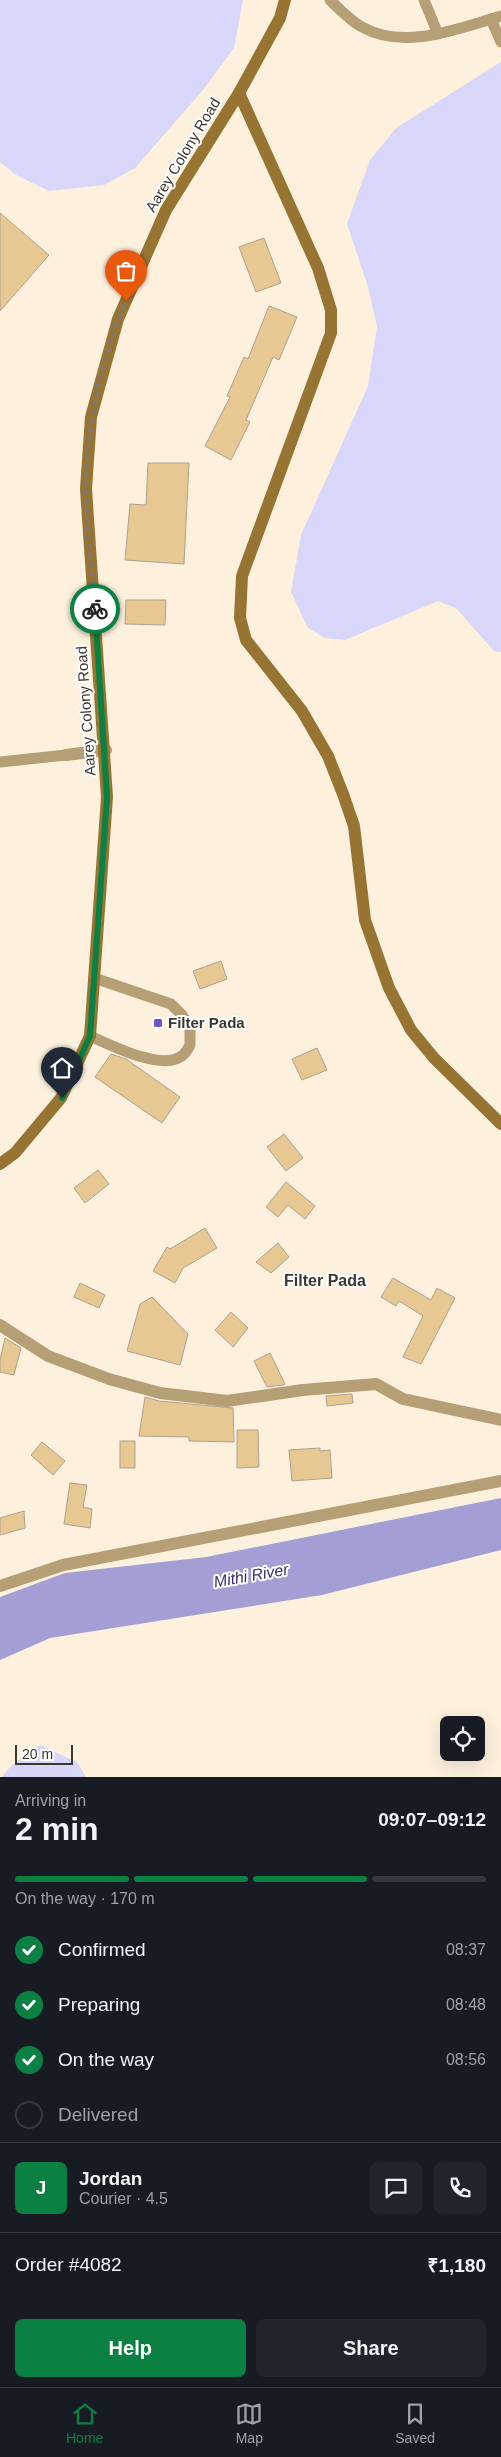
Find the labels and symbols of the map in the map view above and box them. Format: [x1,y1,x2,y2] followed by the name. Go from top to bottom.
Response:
[142,95,223,215] street label: Aarey Colony Road
[105,250,147,301] pin
[70,584,120,634] courier
[72,646,99,777] street label: Aarey Colony Road
[168,1014,245,1031] place label: Filter Pada
[152,1017,164,1029] marker: Filter Pada
[41,1047,83,1098] pin
[284,1272,366,1289] district label: Filter Pada
[212,1560,290,1590] water label: Mithi River
[15,1742,72,1765] scale bar

